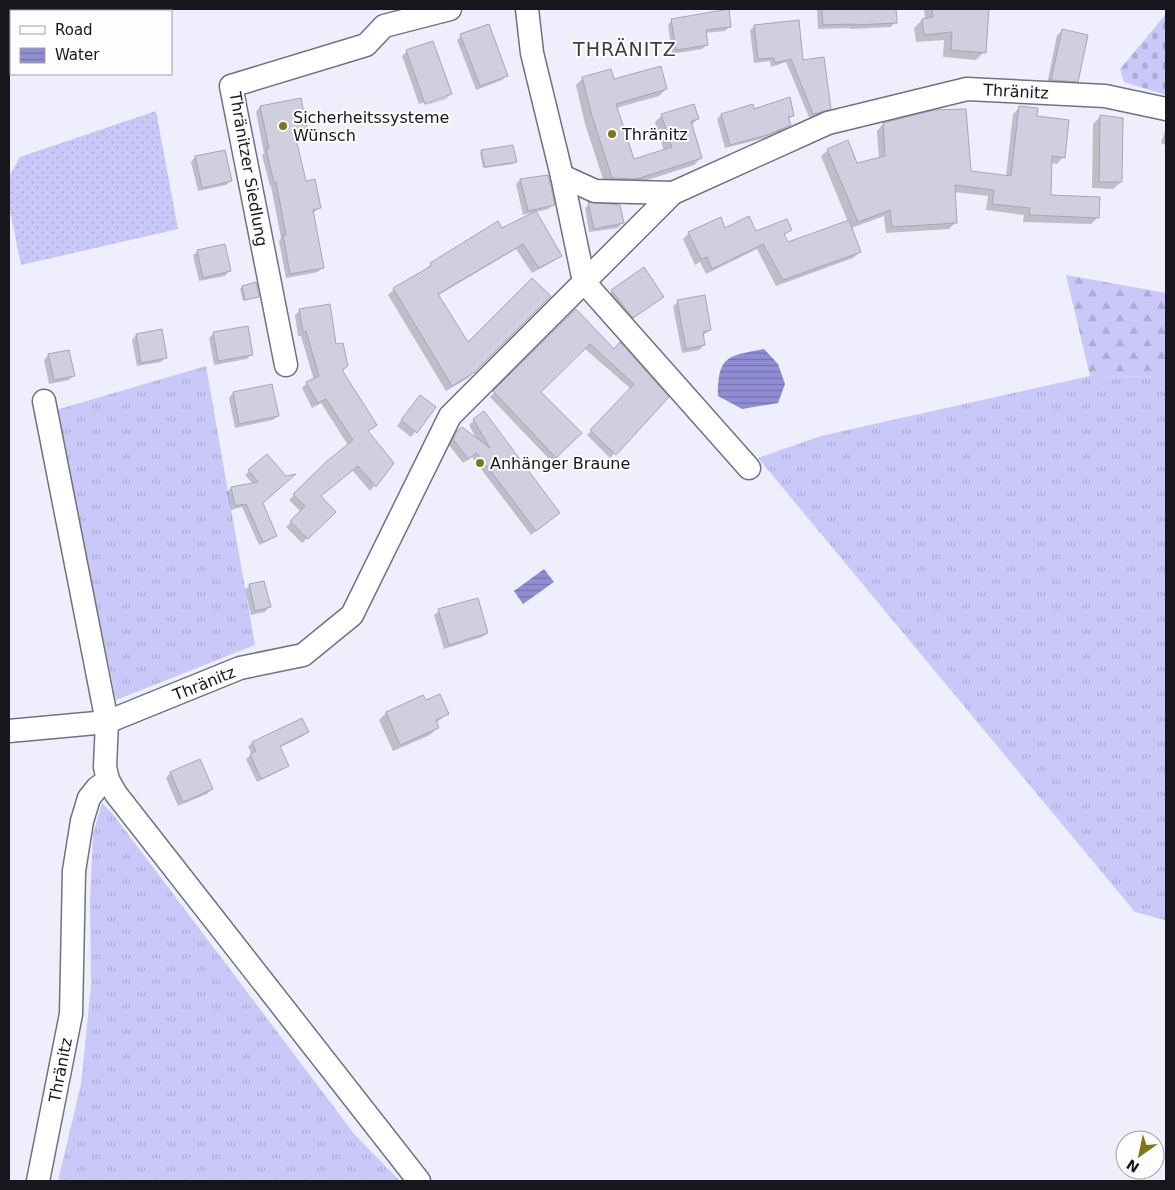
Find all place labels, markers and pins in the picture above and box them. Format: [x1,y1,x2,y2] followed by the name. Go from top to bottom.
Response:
[293,108,449,145] place label: Sicherheitssysteme Wünsch
[277,120,289,132] marker: Sicherheitssysteme Wünsch
[621,125,688,144] place label: Thränitz
[606,128,618,140] marker: Thränitz
[490,454,630,473] place label: Anhänger Braune
[474,457,486,469] marker: Anhänger Braune

